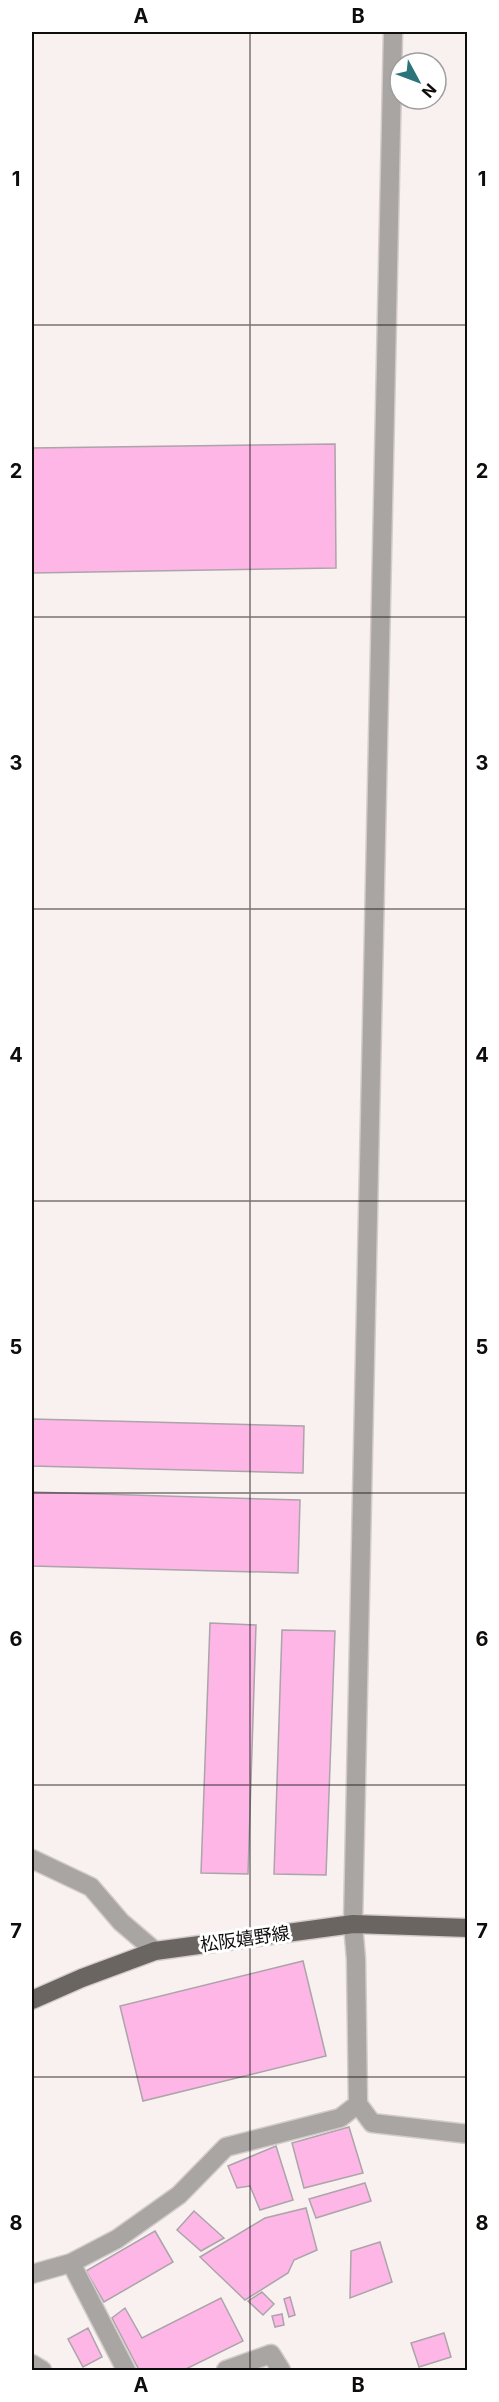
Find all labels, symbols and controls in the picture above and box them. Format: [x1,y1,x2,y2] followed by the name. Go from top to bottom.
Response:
[134,4,149,28] text: A
[351,4,365,28] text: B
[388,51,448,111] north arrow
[418,80,441,102] text: N
[12,167,20,191] text: 1
[478,167,486,191] text: 1
[10,459,22,483] text: 2
[476,459,488,483] text: 2
[10,751,22,775] text: 3
[476,751,488,775] text: 3
[9,1043,23,1067] text: 4
[475,1043,489,1067] text: 4
[10,1335,22,1359] text: 5
[476,1335,488,1359] text: 5
[10,1627,23,1651] text: 6
[476,1627,489,1651] text: 6
[10,1919,22,1943] text: 7
[476,1919,488,1943] text: 7
[199,1922,291,1955] street label: 松阪嬉野線
[9,2211,23,2235] text: 8
[475,2211,489,2235] text: 8
[134,2373,149,2397] text: A
[351,2373,365,2397] text: B

